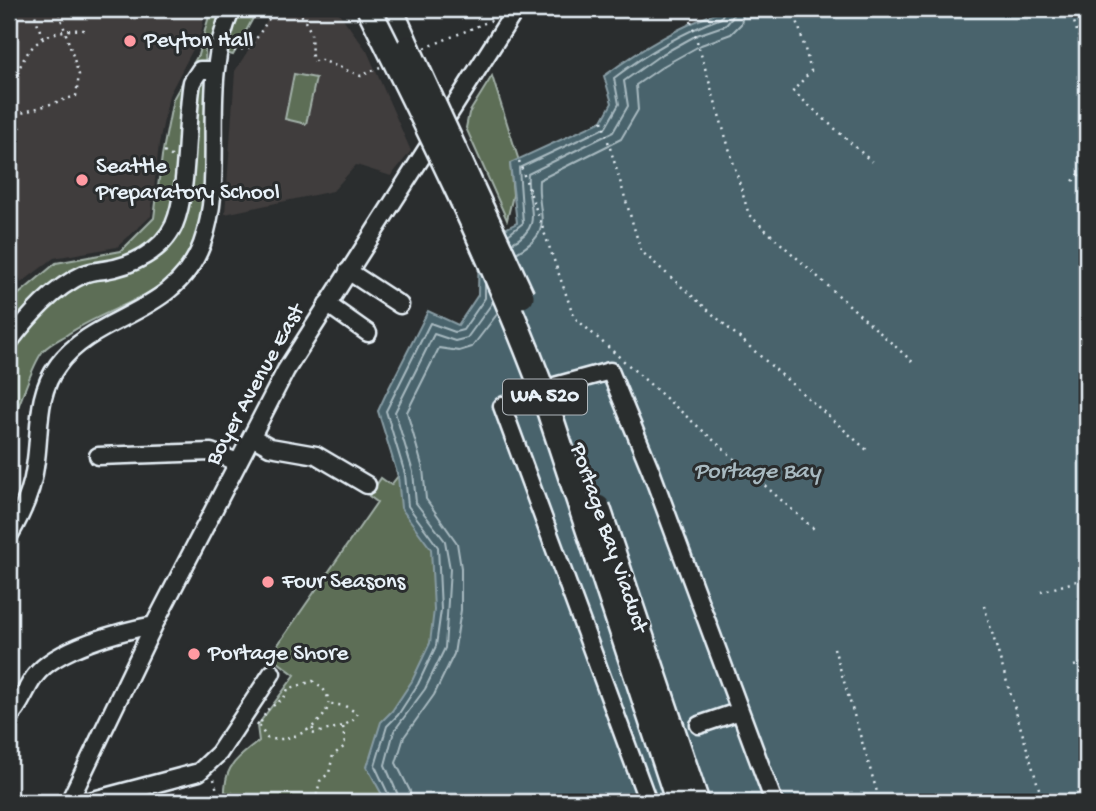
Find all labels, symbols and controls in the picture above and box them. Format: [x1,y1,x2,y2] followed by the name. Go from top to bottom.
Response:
[143,28,254,55] place label: Peyton Hall
[122,33,138,49] marker: Peyton Hall
[95,154,280,207] place label: Seattle Preparatory School
[74,172,90,188] marker: Seattle Preparatory School
[200,298,312,471] street label: Boyer Avenue East
[503,380,587,414] road number: WA 520
[563,439,654,638] street label: Portage Bay Viaduct
[694,458,822,487] water label: Portage Bay
[281,569,406,596] place label: Four Seasons
[260,574,276,590] marker: Four Seasons
[207,641,349,668] place label: Portage Shore
[186,646,202,662] marker: Portage Shore

